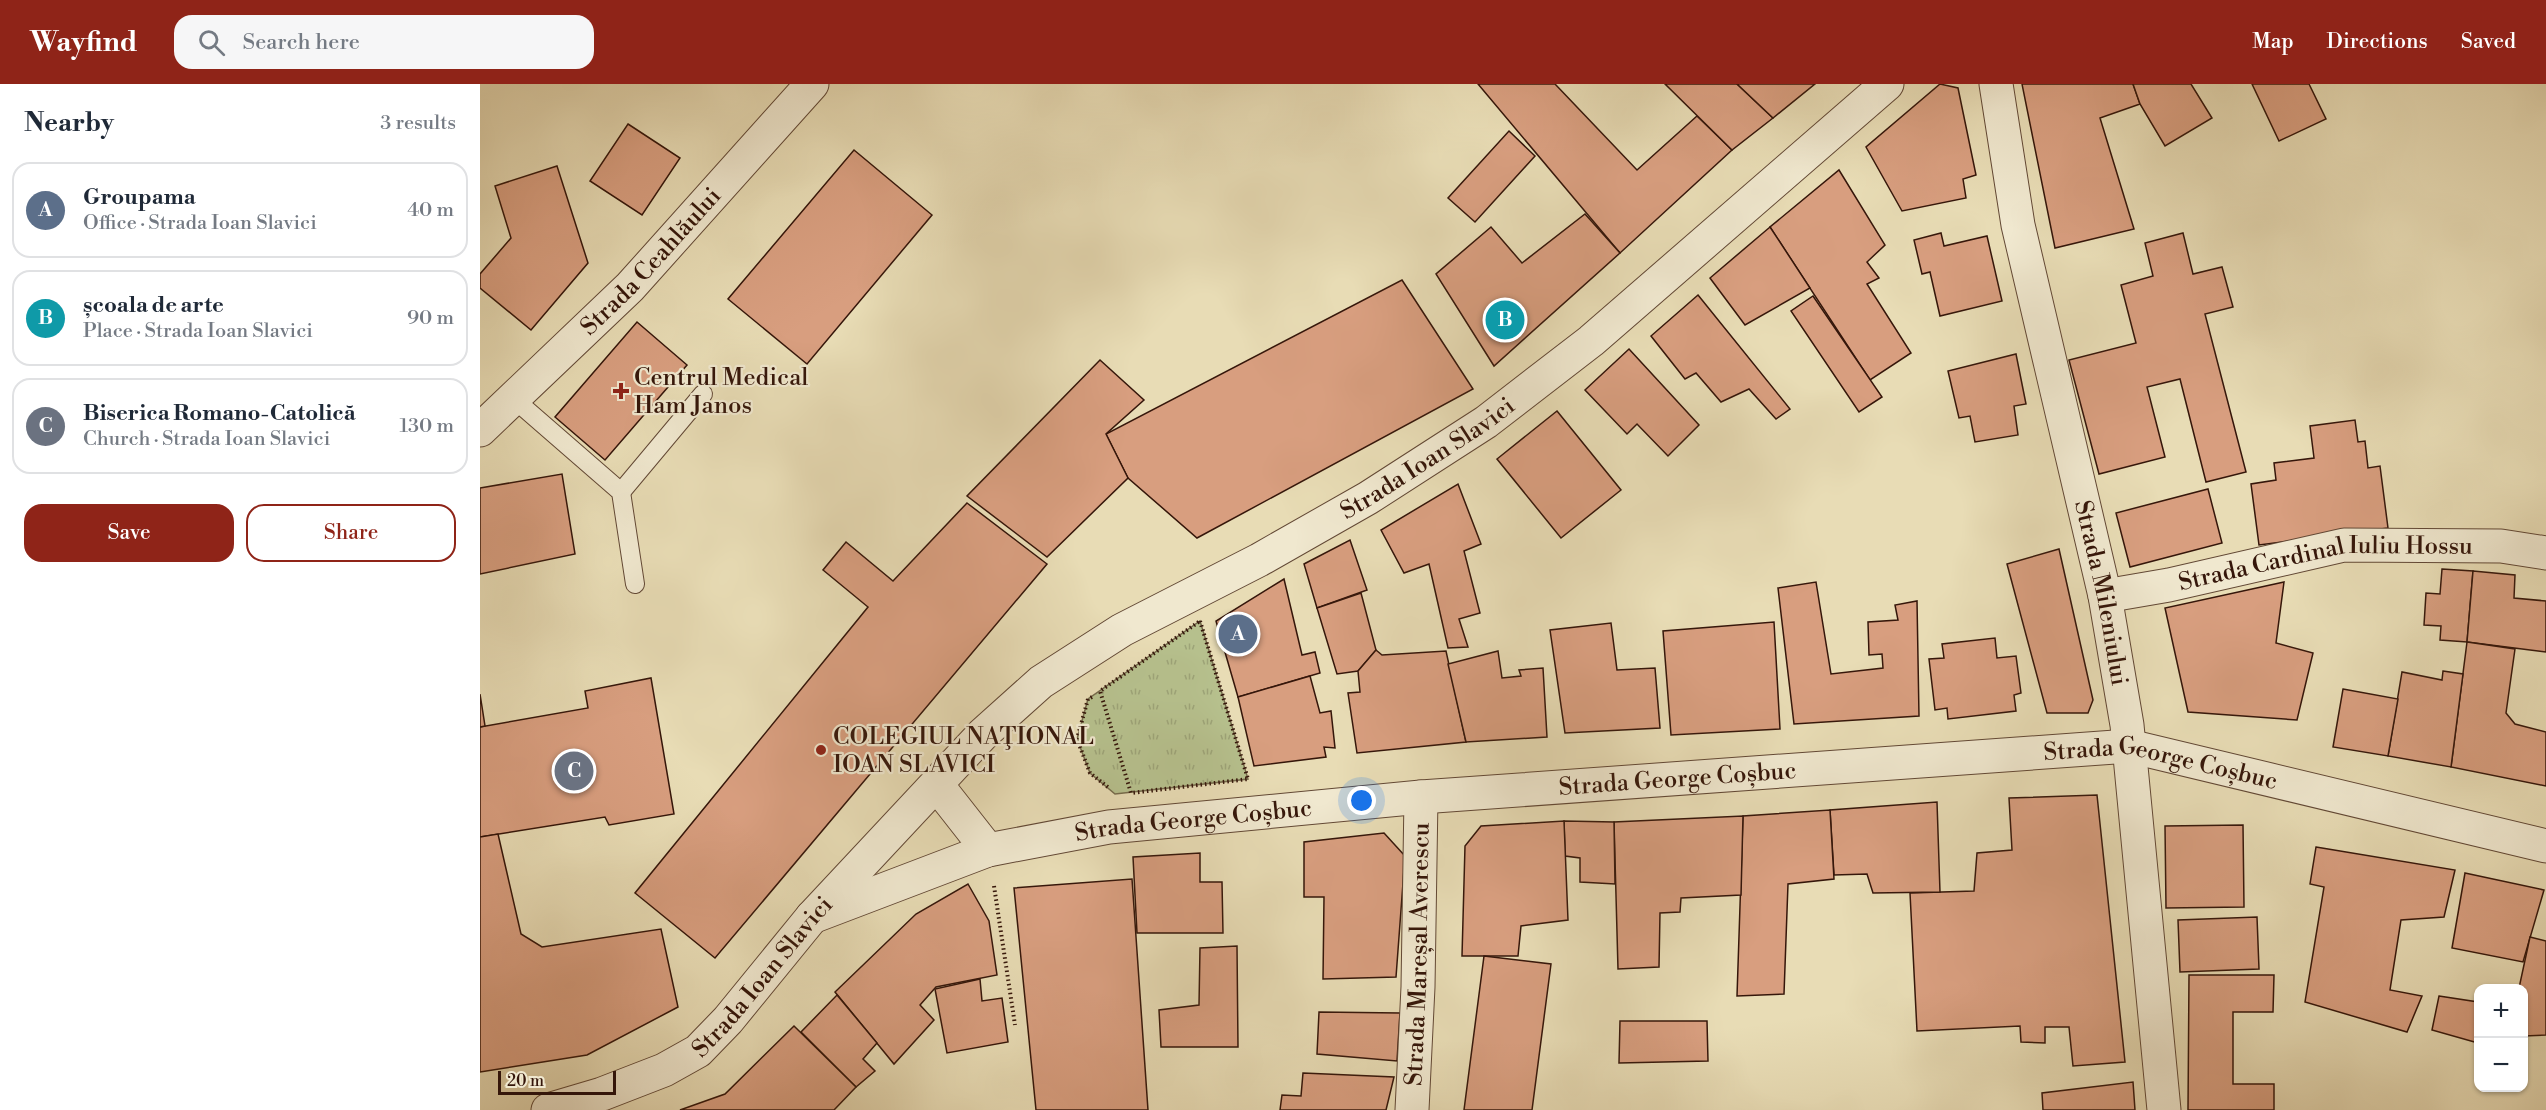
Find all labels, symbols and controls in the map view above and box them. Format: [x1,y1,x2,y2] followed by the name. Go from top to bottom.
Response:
[174,15,594,69] search box
[30,25,138,60] text: Wayfind
[195,26,228,59] icon: search
[243,29,360,56] text: Search here
[2252,29,2294,55] text: Map
[2327,29,2428,55] text: Directions
[2461,29,2516,55] text: Saved
[24,107,114,139] text: Nearby
[380,111,456,136] text: 3 results
[574,182,728,342] street label: Strada Ceahlăului
[83,184,196,211] text: Groupama
[38,198,53,223] text: A
[407,198,454,223] text: 40 m
[83,211,317,236] text: Office · Strada Ioan Slavici
[83,292,224,319] text: școala de arte
[1486,298,1524,342] pin: B
[38,306,53,331] text: B
[407,306,454,331] text: 90 m
[83,319,313,344] text: Place · Strada Ioan Slavici
[634,363,808,421] place label: Centrul Medical Ham Janos
[612,382,630,400] marker: Centrul Medical Ham Janos
[1335,391,1521,527] street label: Strada Ioan Slavici
[83,400,356,427] text: Biserica Romano-Catolică
[38,414,53,439] text: C
[399,414,454,439] text: 130 m
[83,427,330,452] text: Church · Strada Ioan Slavici
[2067,497,2134,688] street label: Strada Mileniului
[24,504,234,562] button: Save
[246,504,456,562] button: Share
[2176,531,2473,598] street label: Strada Cardinal Iuliu Hossu
[1218,612,1257,656] pin: A
[833,722,1094,780] place label: COLEGIUL NAŢIONAL IOAN SLAVICI
[2042,731,2280,797] street label: Strada George Coșbuc
[814,743,828,757] marker: COLEGIUL NAŢIONAL IOAN SLAVICI
[554,748,593,794] pin: C
[1558,756,1797,803] street label: Strada George Coșbuc
[1347,786,1376,815] your location
[1072,794,1313,849] street label: Strada George Coșbuc
[1399,822,1437,1087] street label: Strada Mareșal Averescu
[686,890,840,1064] street label: Strada Ioan Slavici
[2474,984,2528,1092] map controls
[2474,984,2528,1038] button: +
[2474,1038,2528,1092] button: −
[498,1068,616,1096] scale bar
[507,1071,544,1091] text: 20 m

